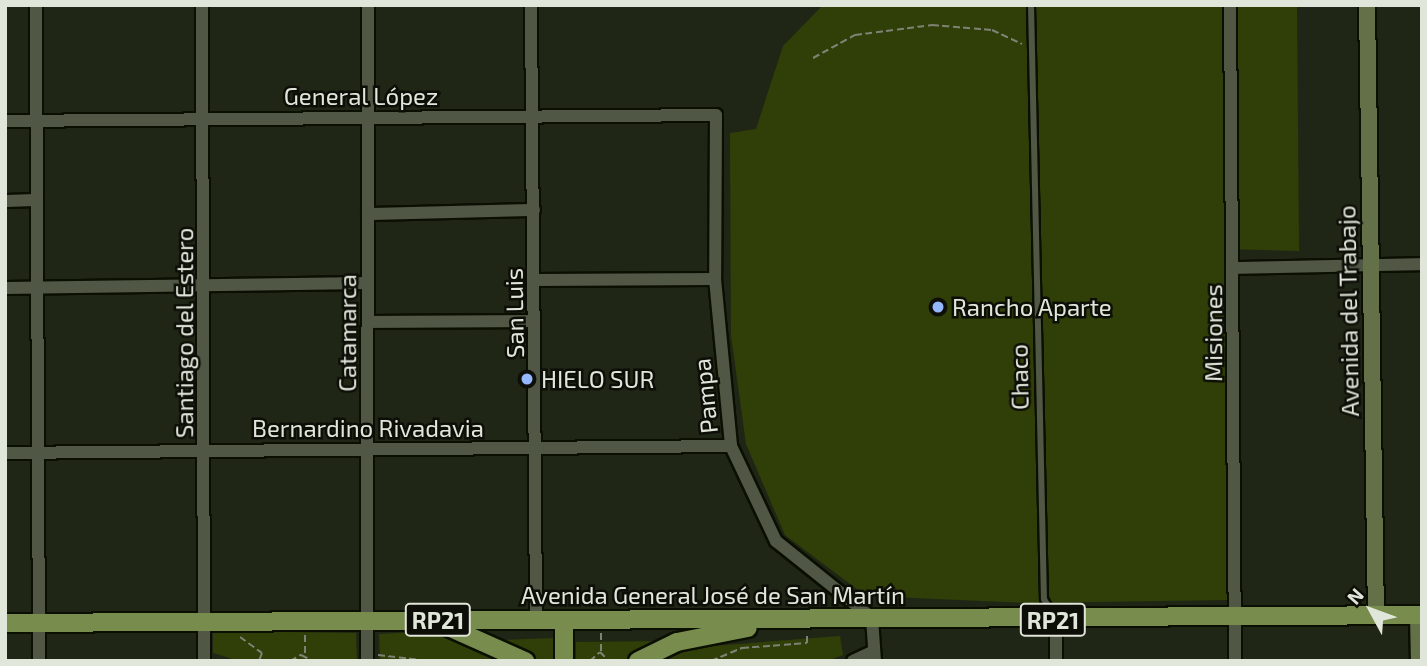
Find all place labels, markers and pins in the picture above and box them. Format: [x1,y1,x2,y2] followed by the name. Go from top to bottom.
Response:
[952,293,1112,321] place label: Rancho Aparte
[930,299,946,315] marker: Rancho Aparte
[541,365,654,393] place label: HIELO SUR
[519,371,535,387] marker: HIELO SUR

